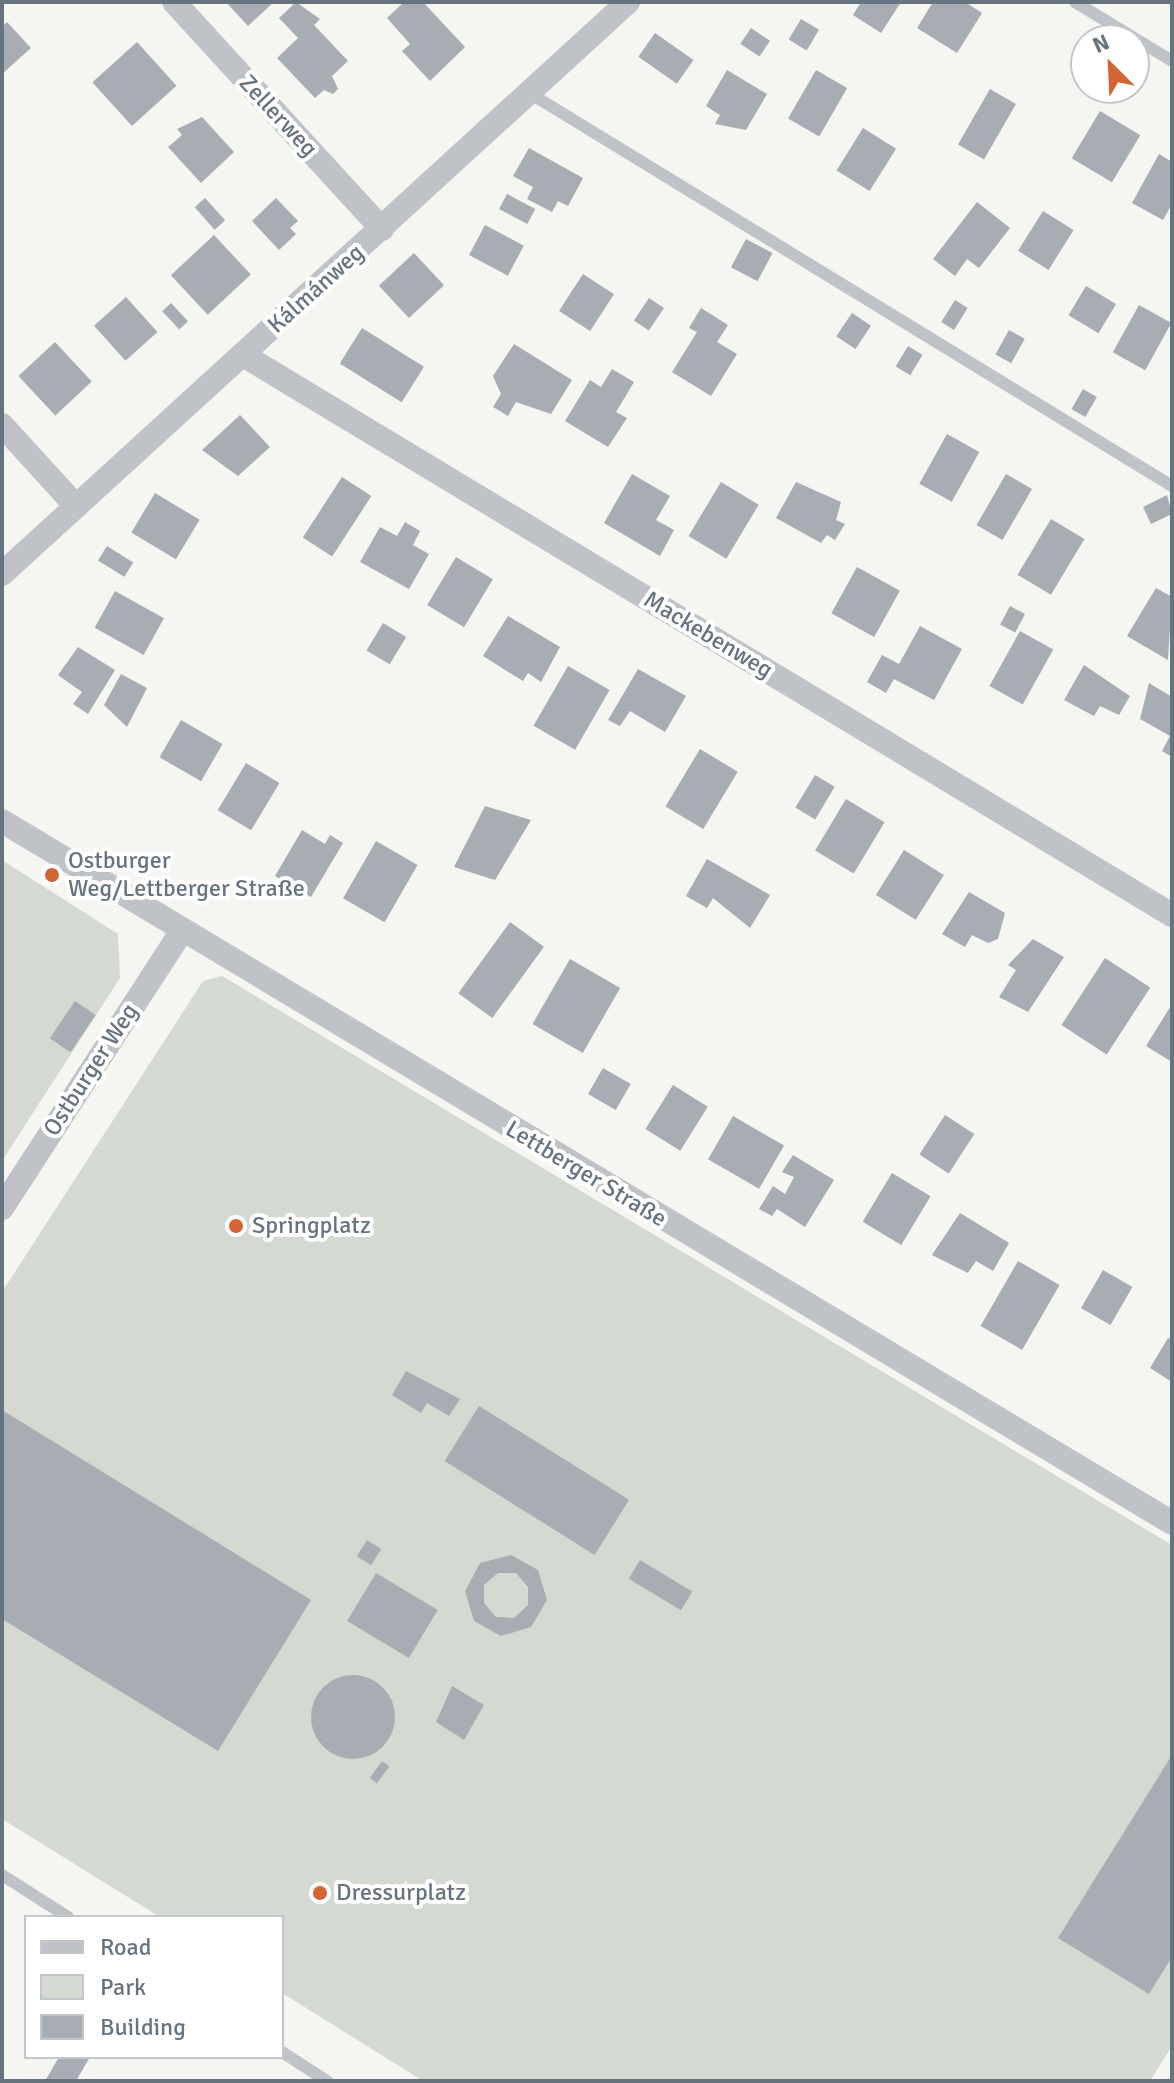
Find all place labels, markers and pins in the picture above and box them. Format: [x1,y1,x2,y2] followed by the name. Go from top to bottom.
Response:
[68,847,305,903] place label: Ostburger Weg/Lettberger Straße
[43,866,61,884] marker: Ostburger Weg/Lettberger Straße
[252,1212,371,1240] place label: Springplatz
[227,1217,245,1235] marker: Springplatz
[336,1879,466,1907] place label: Dressurplatz
[311,1884,329,1902] marker: Dressurplatz

